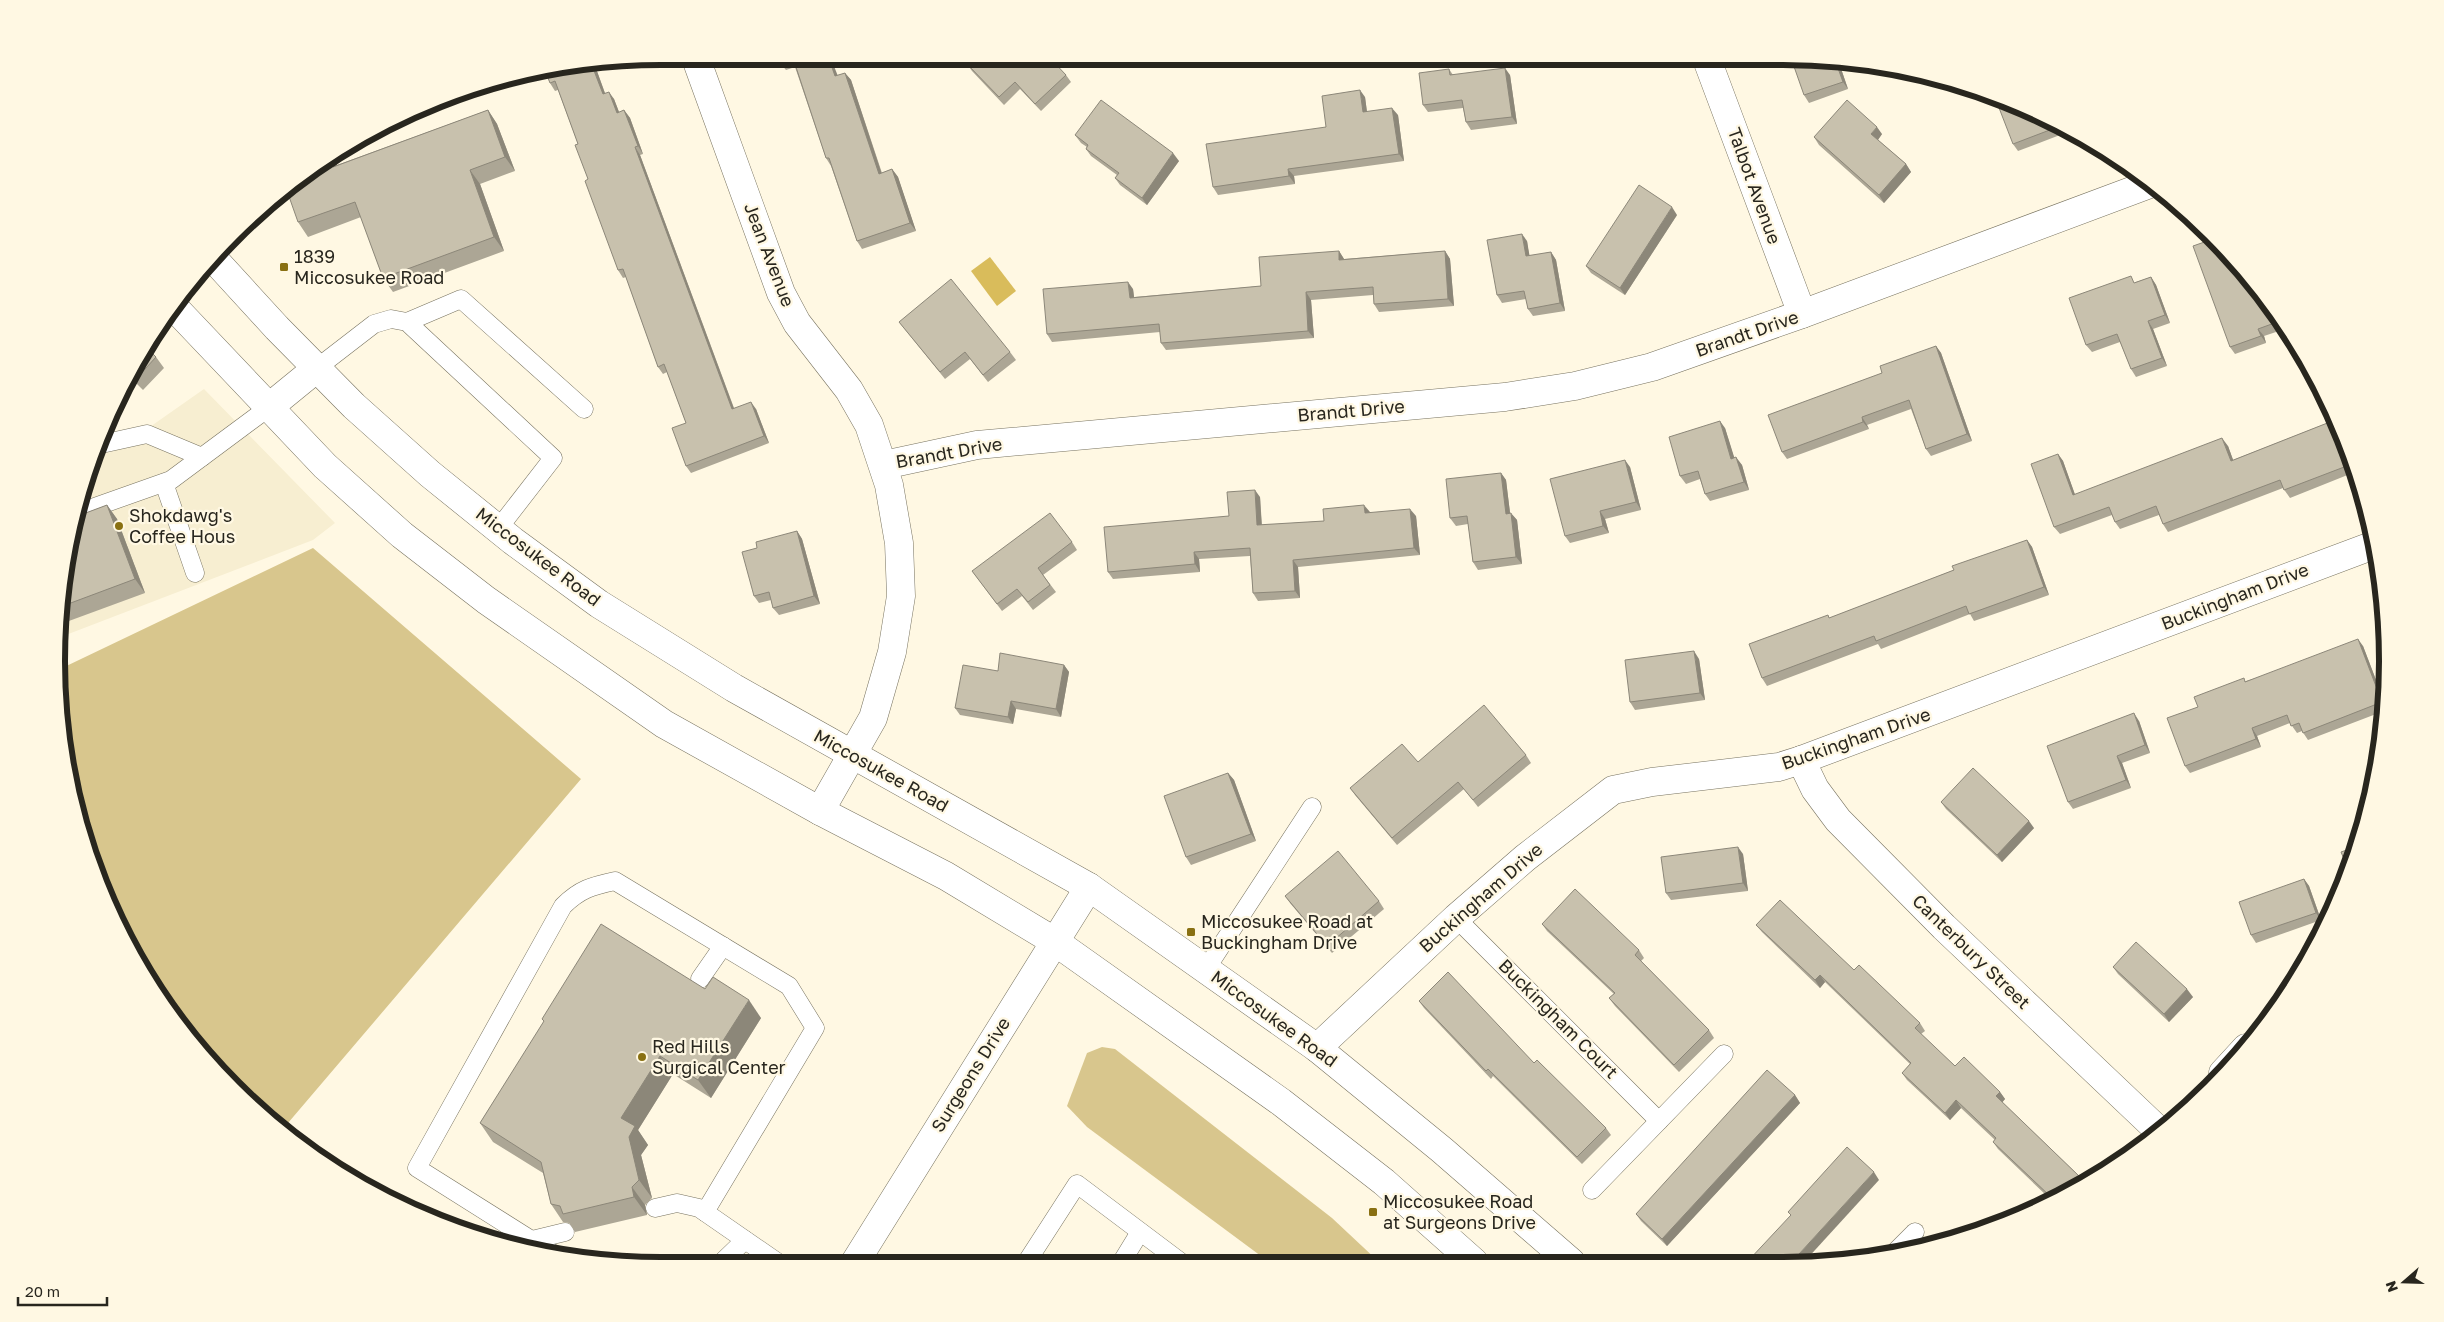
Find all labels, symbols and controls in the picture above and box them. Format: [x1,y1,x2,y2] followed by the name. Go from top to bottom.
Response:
[1724,124,1786,247] street label: Talbot Avenue
[740,199,800,310] street label: Jean Avenue
[294,245,444,288] place label: 1839 Miccosukee Road
[278,261,290,273] marker: 1839 Miccosukee Road
[1692,305,1801,361] street label: Brandt Drive
[1296,394,1405,426] street label: Brandt Drive
[894,432,1004,472] street label: Brandt Drive
[472,502,605,610] street label: Miccosukee Road
[129,504,235,547] place label: Shokdawg's Coffee Hous
[113,520,125,532] marker: Shokdawg's Coffee Hous
[2158,558,2311,634] street label: Buckingham Drive
[1778,702,1933,774] street label: Buckingham Drive
[810,724,953,816] street label: Miccosukee Road
[1414,838,1546,957] street label: Buckingham Drive
[1908,889,2035,1013] street label: Canterbury Street
[1201,910,1373,953] place label: Miccosukee Road at Buckingham Drive
[1185,926,1197,938] marker: Miccosukee Road at Buckingham Drive
[1494,954,1623,1083] street label: Buckingham Court
[1207,965,1342,1071] street label: Miccosukee Road
[926,1013,1014,1136] street label: Surgeons Drive
[652,1035,786,1078] place label: Red Hills Surgical Center
[636,1051,648,1063] marker: Red Hills Surgical Center
[1383,1190,1536,1233] place label: Miccosukee Road at Surgeons Drive
[1367,1206,1379,1218] marker: Miccosukee Road at Surgeons Drive
[2379,1257,2429,1307] north arrow
[18,1274,106,1306] scale bar
[2382,1279,2401,1295] text: N
[25,1282,60,1300] text: 20 m

